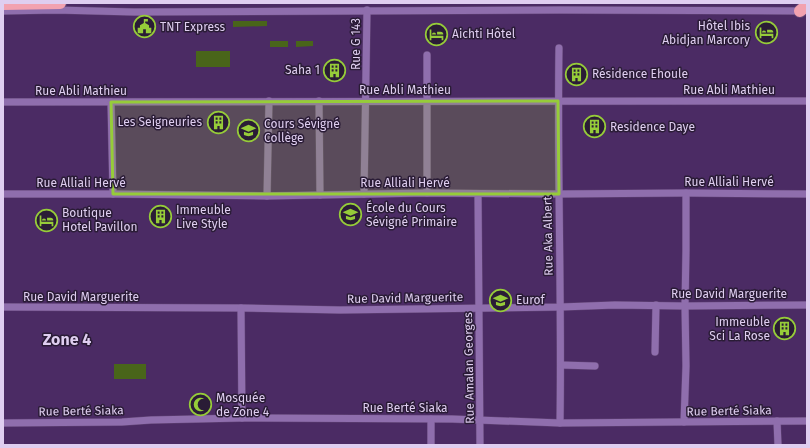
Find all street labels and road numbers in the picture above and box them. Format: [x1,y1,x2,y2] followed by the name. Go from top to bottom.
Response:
[349,18,363,70] street label: Rue G 143
[359,83,451,97] street label: Rue Abli Mathieu
[683,83,775,97] street label: Rue Abli Mathieu
[35,84,127,98] street label: Rue Abli Mathieu
[684,175,774,189] street label: Rue Alliali Hervé
[36,176,126,190] street label: Rue Alliali Hervé
[360,176,450,190] street label: Rue Alliali Hervé
[540,195,556,276] street label: Rue Aka Albert
[671,287,787,301] street label: Rue David Marguerite
[23,290,139,304] street label: Rue David Marguerite
[347,290,463,306] street label: Rue David Marguerite
[461,312,477,424] street label: Rue Amalan Georges
[362,401,448,415] street label: Rue Berté Siaka
[38,403,124,419] street label: Rue Berté Siaka
[686,403,772,419] street label: Rue Berté Siaka

